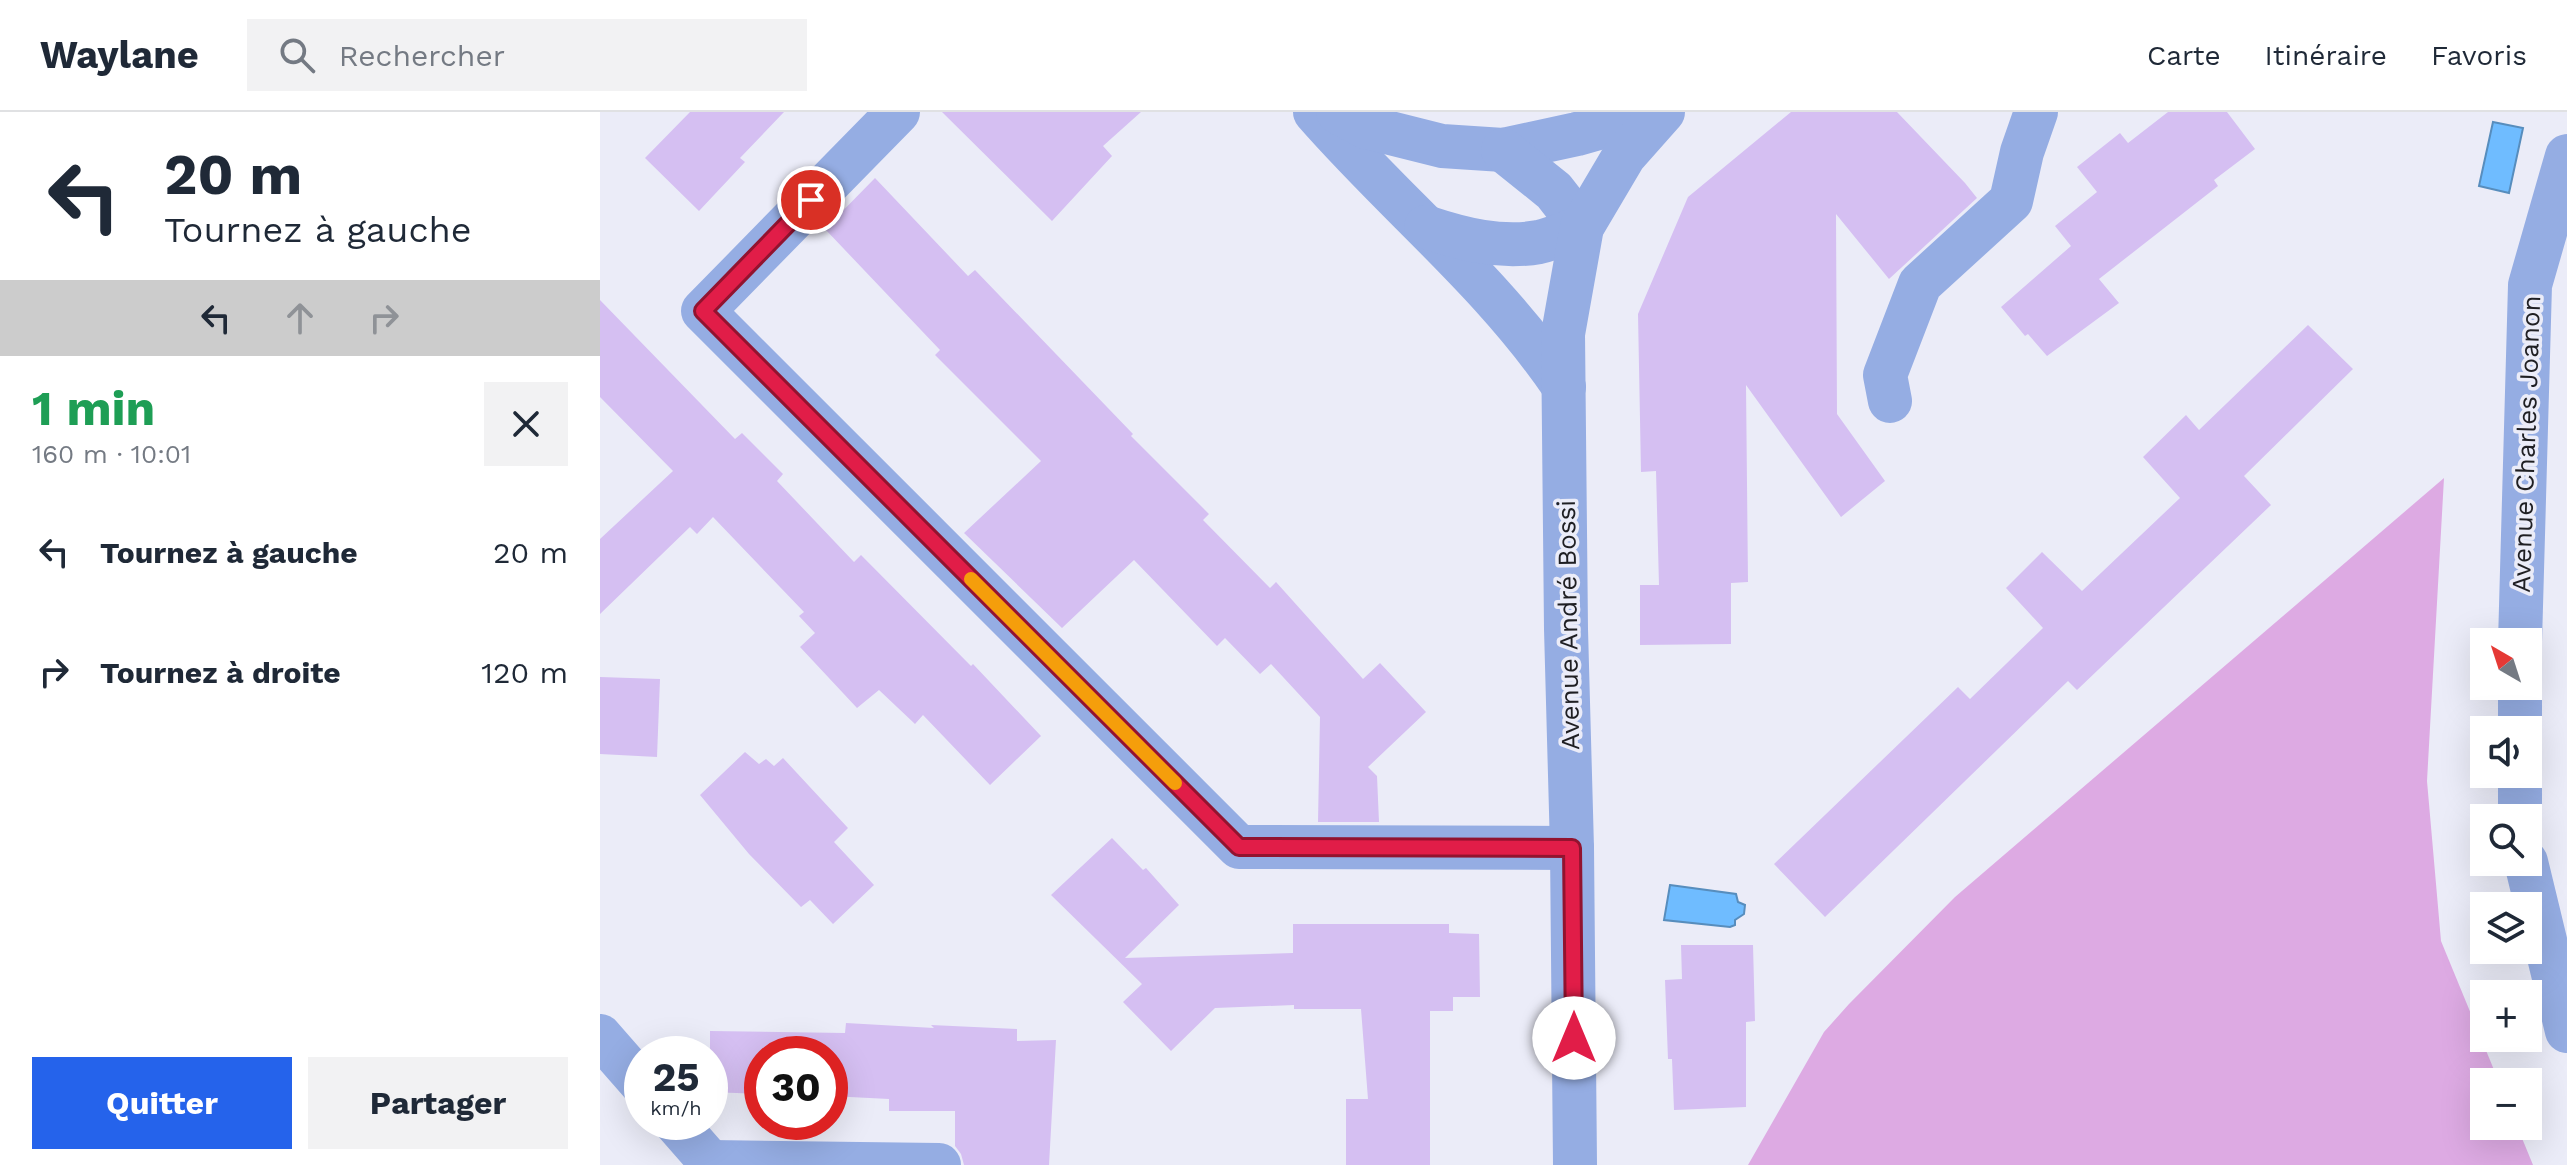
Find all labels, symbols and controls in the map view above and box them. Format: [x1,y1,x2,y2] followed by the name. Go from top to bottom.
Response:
[247,19,807,91] search box
[40,33,199,77] text: Waylane
[275,33,319,77] icon: search
[339,38,505,73] text: Rechercher
[2147,39,2221,72] text: Carte
[2265,39,2387,72] text: Itinéraire
[2431,39,2527,72] text: Favoris
[164,142,302,208] text: 20 m
[32,144,136,248] icon: left
[777,166,845,234] pin
[789,178,833,222] icon: arrive
[164,209,472,251] text: Tournez à gauche
[2506,295,2546,593] street label: Avenue Charles Joanon
[194,296,238,340] icon: left
[278,296,322,340] icon: ahead
[362,296,406,340] icon: right
[32,380,155,437] text: 1 min
[484,382,568,466] button: close
[32,439,191,469] text: 160 m · 10:01
[1551,500,1585,750] street label: Avenue André Bossi
[32,530,76,574] icon: left
[100,535,358,570] text: Tournez à gauche
[493,535,568,570] text: 20 m
[2470,628,2542,700] north arrow
[2470,628,2542,1140] map controls
[32,650,76,694] icon: right
[100,655,341,690] text: Tournez à droite
[481,655,568,690] text: 120 m
[2470,716,2542,788] button: sound
[2470,804,2542,876] button: search
[2470,892,2542,964] button: layers
[2470,980,2542,1052] button: +
[1532,996,1616,1080] position arrow
[744,1036,848,1140] speed limit sign: 30
[652,1054,700,1101] text: 25
[32,1057,292,1149] button: Quitter
[308,1057,568,1149] button: Partager
[2470,1068,2542,1140] button: −
[650,1096,702,1120] text: km/h

